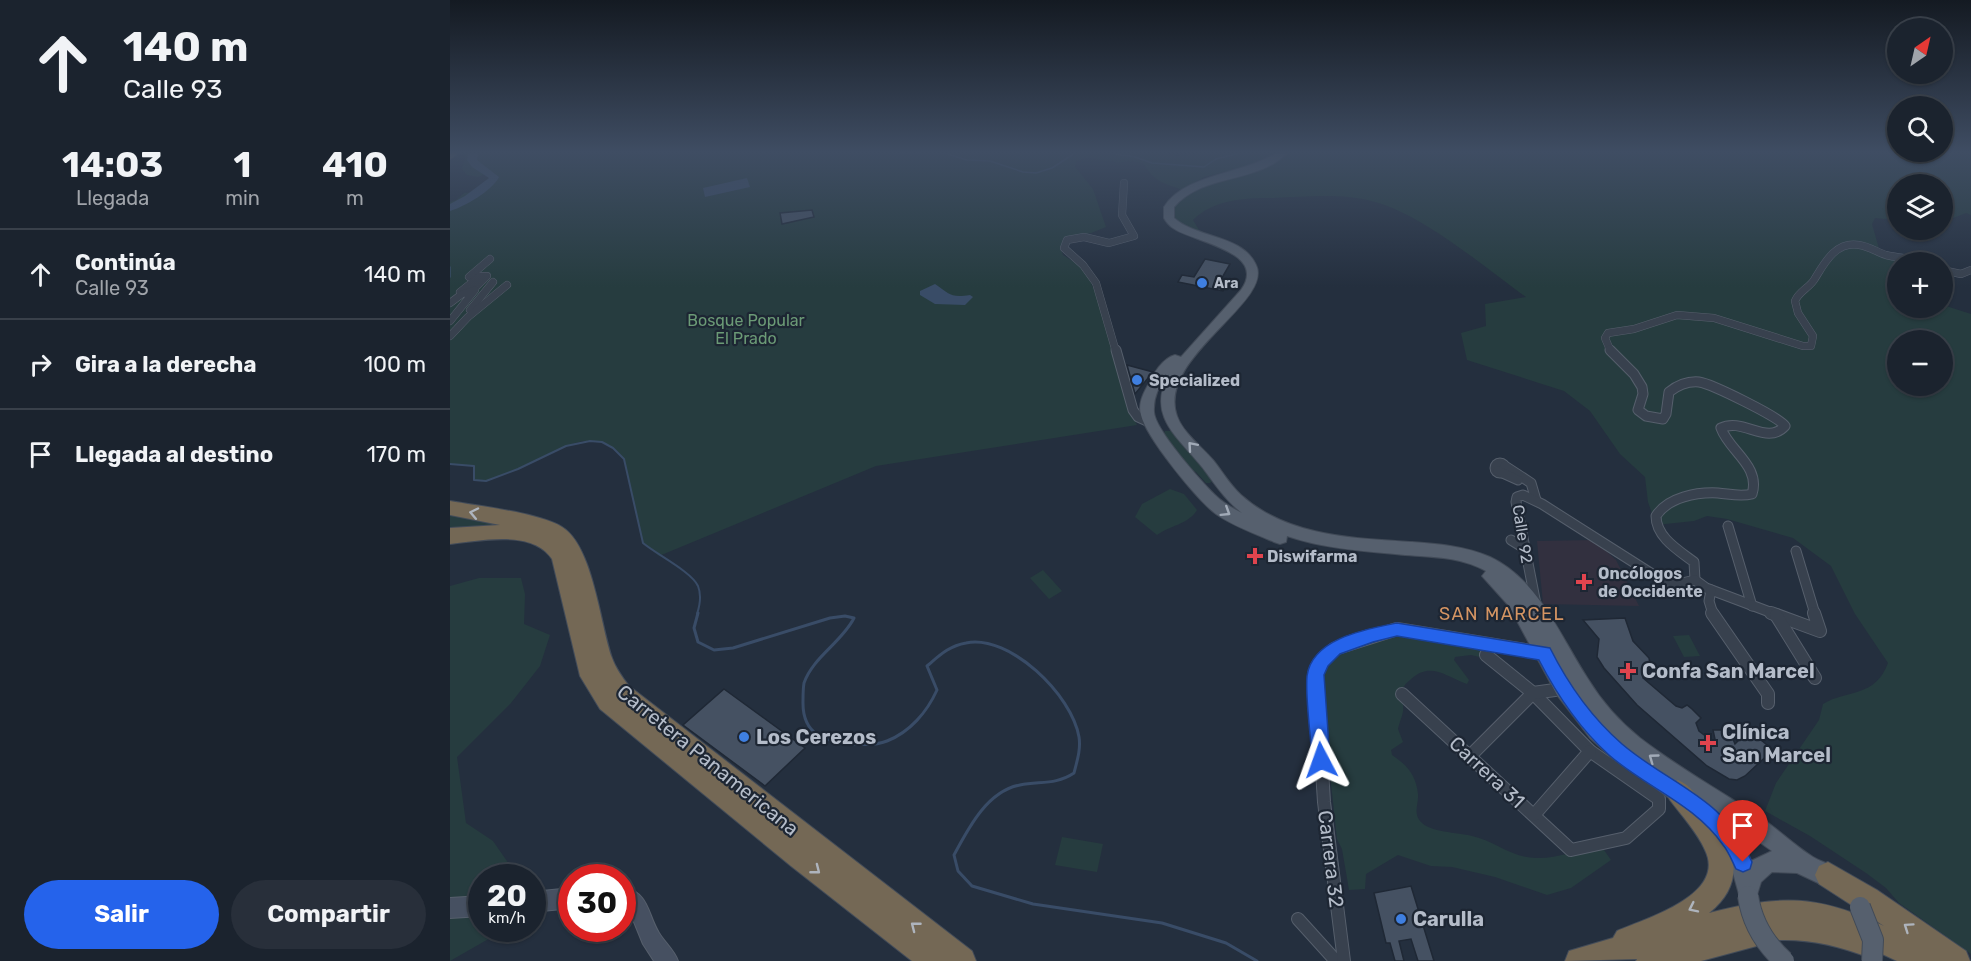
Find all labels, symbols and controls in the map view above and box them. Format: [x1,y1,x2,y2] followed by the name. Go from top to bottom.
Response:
[1887,18,1953,84] north arrow
[1887,18,1953,396] map controls
[123,22,249,72] text: 140 m
[24,24,102,102] icon: ahead
[123,73,223,105] text: Calle 93
[1887,96,1953,162] button: search
[62,143,163,186] text: 14:03
[234,143,252,186] text: 1
[322,143,388,186] text: 410
[1887,174,1953,240] button: layers
[76,186,149,210] text: Llegada
[225,186,260,210] text: min
[346,186,364,210] text: m
[75,249,176,276] text: Continúa
[1887,252,1953,318] button: +
[24,258,57,291] icon: ahead
[364,261,426,288] text: 140 m
[1214,275,1239,292] place label: Ara
[75,276,149,300] text: Calle 93
[1195,276,1209,290] marker: Ara
[687,311,805,348] park label: Bosque Popular El Prado
[1887,330,1953,396] button: −
[24,348,57,381] icon: right
[75,351,256,378] text: Gira a la derecha
[364,351,426,378] text: 100 m
[1149,371,1240,390] place label: Specialized
[1130,373,1144,387] marker: Specialized
[24,438,57,471] icon: arrive
[75,441,273,468] text: Llegada al destino
[366,441,426,468] text: 170 m
[1188,442,1199,453] one-way arrow
[1509,503,1537,565] street label: Calle 92
[1220,504,1230,516] one-way arrow
[469,507,479,520] one-way arrow
[1267,547,1357,566] place label: Diswifarma
[1248,549,1262,563] marker: Diswifarma
[1598,564,1703,601] place label: Oncólogos de Occidente
[1575,573,1593,591] marker: Oncólogos de Occidente
[1439,603,1565,625] district label: SAN MARCEL
[1642,659,1815,683] place label: Confa San Marcel
[1619,662,1637,680] marker: Confa San Marcel
[612,679,804,841] street label: Carretera Panamericana
[1722,720,1831,767] place label: Clínica San Marcel
[756,725,876,749] place label: Los Cerezos
[1289,728,1353,792] position arrow
[737,730,751,744] marker: Los Cerezos
[1444,731,1530,813] street label: Carrera 31
[1699,734,1717,752] marker: Clínica San Marcel
[1649,754,1660,765] one-way arrow
[1717,800,1768,862] pin
[1313,809,1349,909] street label: Carrera 32
[1726,809,1759,842] icon: arrive
[809,862,820,873] one-way arrow
[558,864,636,942] speed limit sign: 30
[487,878,527,914] text: 20
[24,880,219,949] button: Salir
[231,880,426,949] button: Compartir
[1689,901,1700,913] one-way arrow
[1413,907,1484,931] place label: Carulla
[488,909,526,927] text: km/h
[1394,912,1408,926] marker: Carulla
[911,922,922,933] one-way arrow
[1904,923,1915,934] one-way arrow

